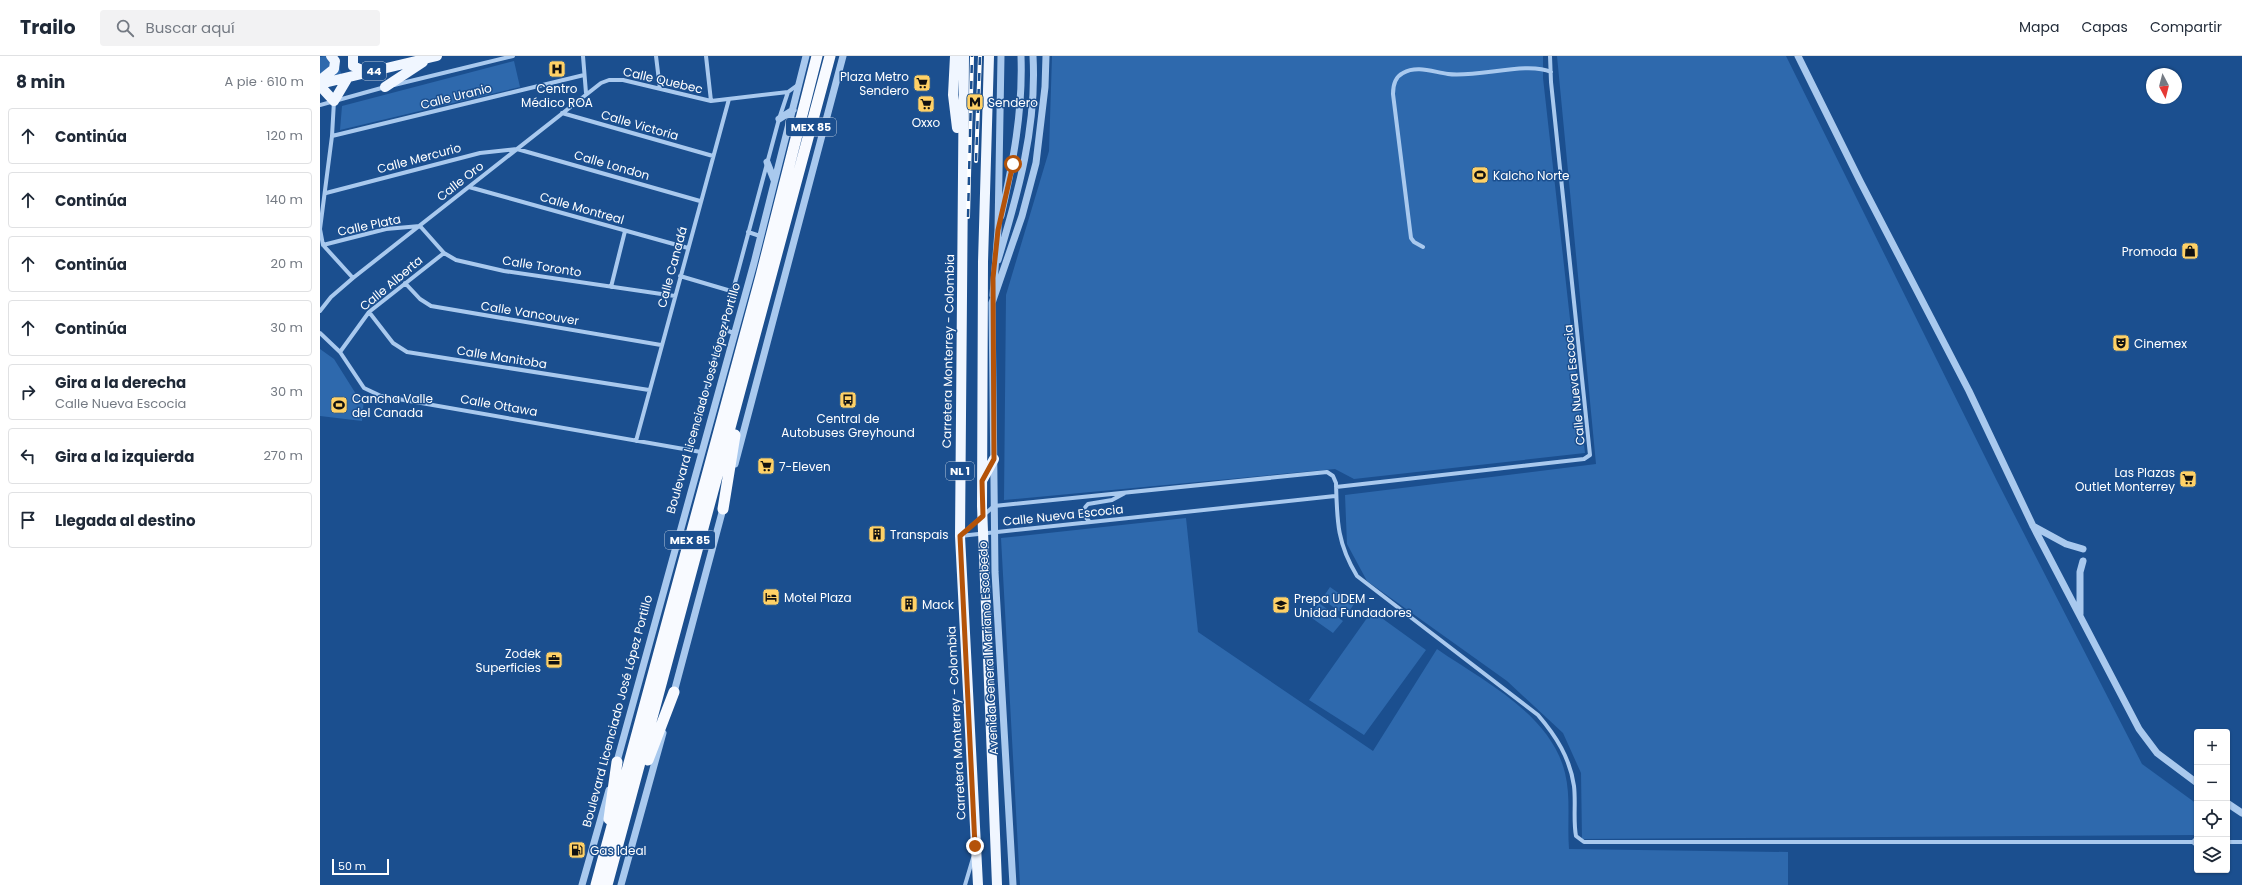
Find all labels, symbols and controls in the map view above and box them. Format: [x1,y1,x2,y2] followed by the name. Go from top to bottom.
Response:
[100,10,380,46] search box
[20,14,76,41] text: Trailo
[114,17,136,39] icon: search
[146,17,235,38] text: Buscar aquí
[2019,17,2059,37] text: Mapa
[2081,17,2128,37] text: Capas
[2150,17,2222,37] text: Compartir
[547,59,567,79] hospital icon: Centro Médico ROA
[362,62,386,80] road number: 44
[621,63,705,97] street label: Calle Quebec
[840,68,909,99] place label: Plaza Metro Sendero
[2146,68,2182,104] north arrow
[16,70,65,94] text: 8 min
[225,72,304,91] text: A pie · 610 m
[912,73,932,93] supermarket icon: Plaza Metro Sendero
[419,79,494,113] street label: Calle Uranio
[521,80,593,111] place label: Centro Médico ROA
[965,92,985,112] metro station icon: Sendero
[916,94,936,114] supermarket icon: Oxxo
[988,94,1038,111] place label: Sendero
[599,106,681,144] street label: Calle Victoria
[912,114,941,131] place label: Oxxo
[786,118,836,136] road number: MEX 85
[17,125,39,147] icon: ahead
[55,126,127,147] text: Continúa
[266,126,303,145] text: 120 m
[375,139,463,177] street label: Calle Mercurio
[572,146,652,184] street label: Calle London
[1004,155,1022,173] route start
[433,157,487,205] street label: Calle Oro
[1470,165,1490,185] sports icon: Kalcho Norte
[1493,167,1570,184] place label: Kalcho Norte
[538,188,626,228] street label: Calle Montreal
[17,189,39,211] icon: ahead
[55,190,127,211] text: Continúa
[266,190,303,209] text: 140 m
[336,210,402,240] street label: Calle Plata
[653,225,691,309] street label: Calle Canadá
[2180,241,2200,261] shop icon: Promoda
[2122,243,2177,260] place label: Promoda
[501,251,583,281] street label: Calle Toronto
[356,252,426,314] street label: Calle Alberta
[17,253,39,275] icon: ahead
[55,254,127,275] text: Continúa
[270,254,303,273] text: 20 m
[938,254,958,448] street label: Carretera Monterrey - Colombia
[662,280,744,516] street label: Boulevard Licenciado José López Portillo
[480,297,581,329] street label: Calle Vancouver
[17,317,39,339] icon: ahead
[55,318,127,339] text: Continúa
[270,318,303,337] text: 30 m
[1559,324,1589,446] street label: Calle Nueva Escocia
[2111,333,2131,353] theatre icon: Cinemex
[2134,335,2187,352] place label: Cinemex
[456,341,548,373] street label: Calle Manitoba
[55,372,186,393] text: Gira a la derecha
[17,381,39,403] icon: right
[270,382,303,401] text: 30 m
[352,390,433,421] place label: Cancha Valle del Canada
[459,390,539,420] street label: Calle Ottawa
[838,390,858,410] bus stop icon: Central de Autobuses Greyhound
[55,394,186,413] text: Calle Nueva Escocia
[329,395,349,415] sports icon: Cancha Valle del Canada
[781,410,915,441] place label: Central de Autobuses Greyhound
[17,445,39,467] icon: left
[55,446,194,467] text: Gira a la izquierda
[263,446,303,465] text: 270 m
[756,456,776,476] supermarket icon: 7-Eleven
[779,458,831,475] place label: 7-Eleven
[946,462,974,480] road number: NL 1
[2075,464,2175,495] place label: Las Plazas Outlet Monterrey
[2178,469,2198,489] supermarket icon: Las Plazas Outlet Monterrey
[1002,500,1124,530] street label: Calle Nueva Escocia
[17,509,39,531] icon: arrive
[55,510,196,531] text: Llegada al destino
[867,524,887,544] building icon: Transpais
[890,526,948,543] place label: Transpais
[665,531,715,549] road number: MEX 85
[974,540,1002,755] street label: Avenida General Mariano Escobedo
[761,587,781,607] hotel icon: Motel Plaza
[784,589,852,606] place label: Motel Plaza
[1294,590,1412,621] place label: Prepa UDEM - Unidad Fundadores
[578,593,656,829] street label: Boulevard Licenciado José López Portillo
[899,594,919,614] building icon: Mack
[1271,595,1291,615] school or university icon: Prepa UDEM - Unidad Fundadores
[922,596,955,613] place label: Mack
[942,626,970,820] street label: Carretera Monterrey - Colombia
[475,645,542,676] place label: Zodek Superficies
[544,650,564,670] office icon: Zodek Superficies
[2194,729,2230,873] map controls
[2194,729,2230,765] button: +
[2194,765,2230,801] button: −
[2194,801,2230,837] button: locate
[966,837,984,855] route end
[2194,837,2230,873] button: layers
[567,840,587,860] fuel station icon: Gas Ideal
[590,842,647,859] place label: Gas Ideal
[332,857,389,876] scale bar
[338,858,366,874] text: 50 m

